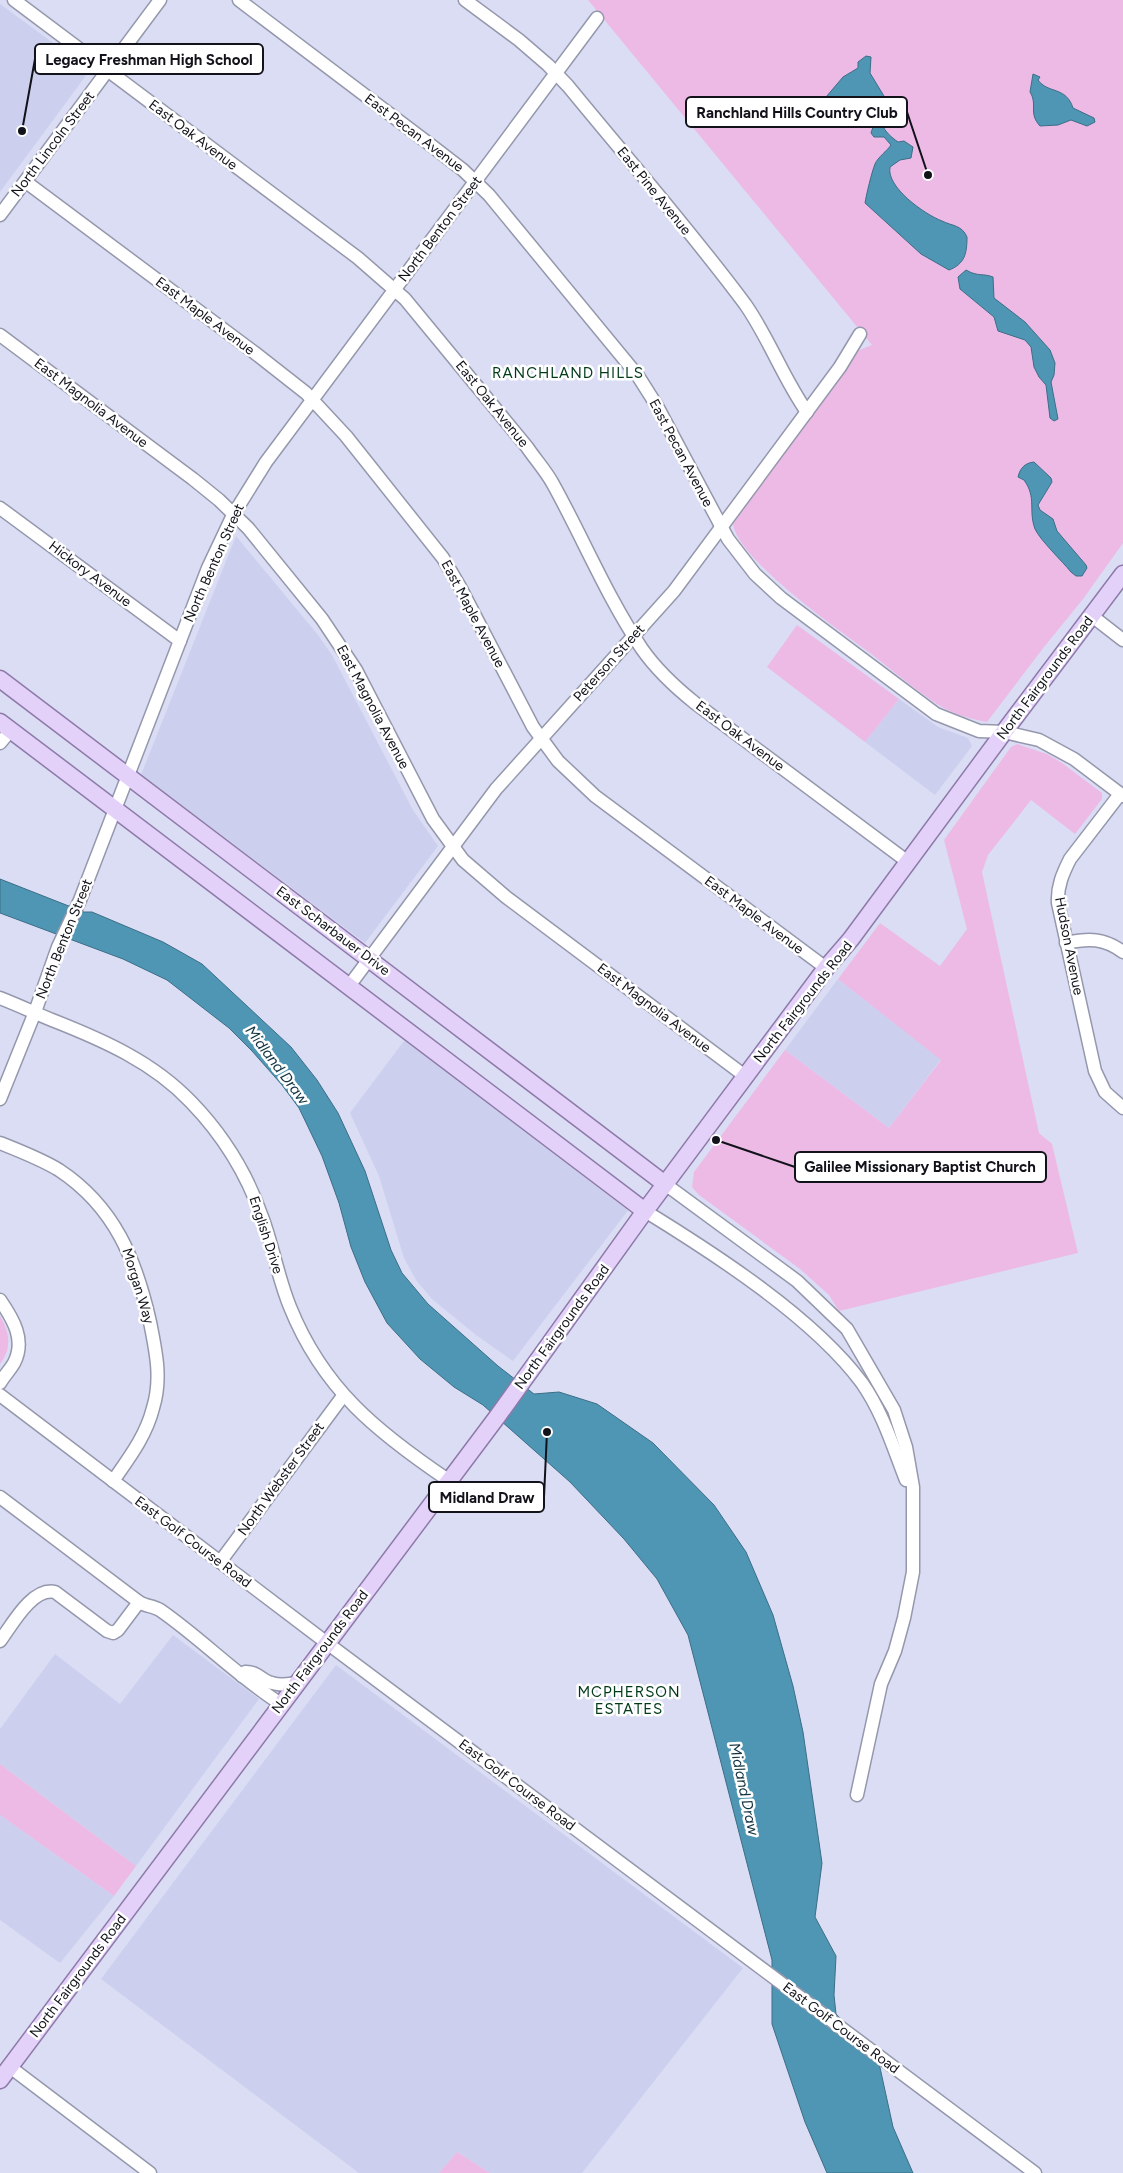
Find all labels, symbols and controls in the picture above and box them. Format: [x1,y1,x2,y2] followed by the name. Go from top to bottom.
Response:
[35,44,263,74] callout: Legacy Freshman High School
[45,51,253,69] text: Legacy Freshman High School
[8,88,98,200] street label: North Lincoln Street
[361,90,467,176] street label: East Pecan Avenue
[145,96,241,174] street label: East Oak Avenue
[686,97,907,127] callout: Ranchland Hills Country Club
[696,104,898,122] text: Ranchland Hills Country Club
[613,144,695,239] street label: East Pine Avenue
[395,173,485,285] street label: North Benton Street
[152,273,258,359] street label: East Maple Avenue
[31,355,152,452] street label: East Magnolia Avenue
[452,357,532,451] street label: East Oak Avenue
[492,364,644,382] district label: RANCHLAND HILLS
[645,396,717,510] street label: East Pecan Avenue
[180,501,248,625] street label: North Benton Street
[45,537,135,611] street label: Hickory Avenue
[437,557,509,671] street label: East Maple Avenue
[993,613,1097,743] street label: North Fairgrounds Road
[570,621,648,705] street label: Peterson Street
[333,642,413,772] street label: East Magnolia Avenue
[692,697,788,775] street label: East Oak Avenue
[701,872,807,958] street label: East Maple Avenue
[32,876,96,1002] street label: North Benton Street
[273,883,393,980] street label: East Scharbauer Drive
[1051,895,1087,997] street label: Hudson Avenue
[750,938,856,1066] street label: North Fairgrounds Road
[594,960,715,1057] street label: East Magnolia Avenue
[242,1022,313,1109] water label: Midland Draw
[795,1152,1046,1182] callout: Galilee Missionary Baptist Church
[804,1158,1036,1176] text: Galilee Missionary Baptist Church
[245,1194,287,1276] street label: English Drive
[118,1246,158,1327] street label: Morgan Way
[511,1261,613,1393] street label: North Fairgrounds Road
[234,1419,328,1539] street label: North Webster Street
[429,1482,544,1512] callout: Midland Draw
[440,1489,535,1507] text: Midland Draw
[131,1493,255,1591] street label: East Golf Course Road
[268,1587,372,1717] street label: North Fairgrounds Road
[577,1683,681,1718] district label: MCPHERSON ESTATES
[455,1736,579,1834] street label: East Golf Course Road
[725,1741,763,1838] water label: Midland Draw
[26,1911,130,2041] street label: North Fairgrounds Road
[779,1979,903,2077] street label: East Golf Course Road

